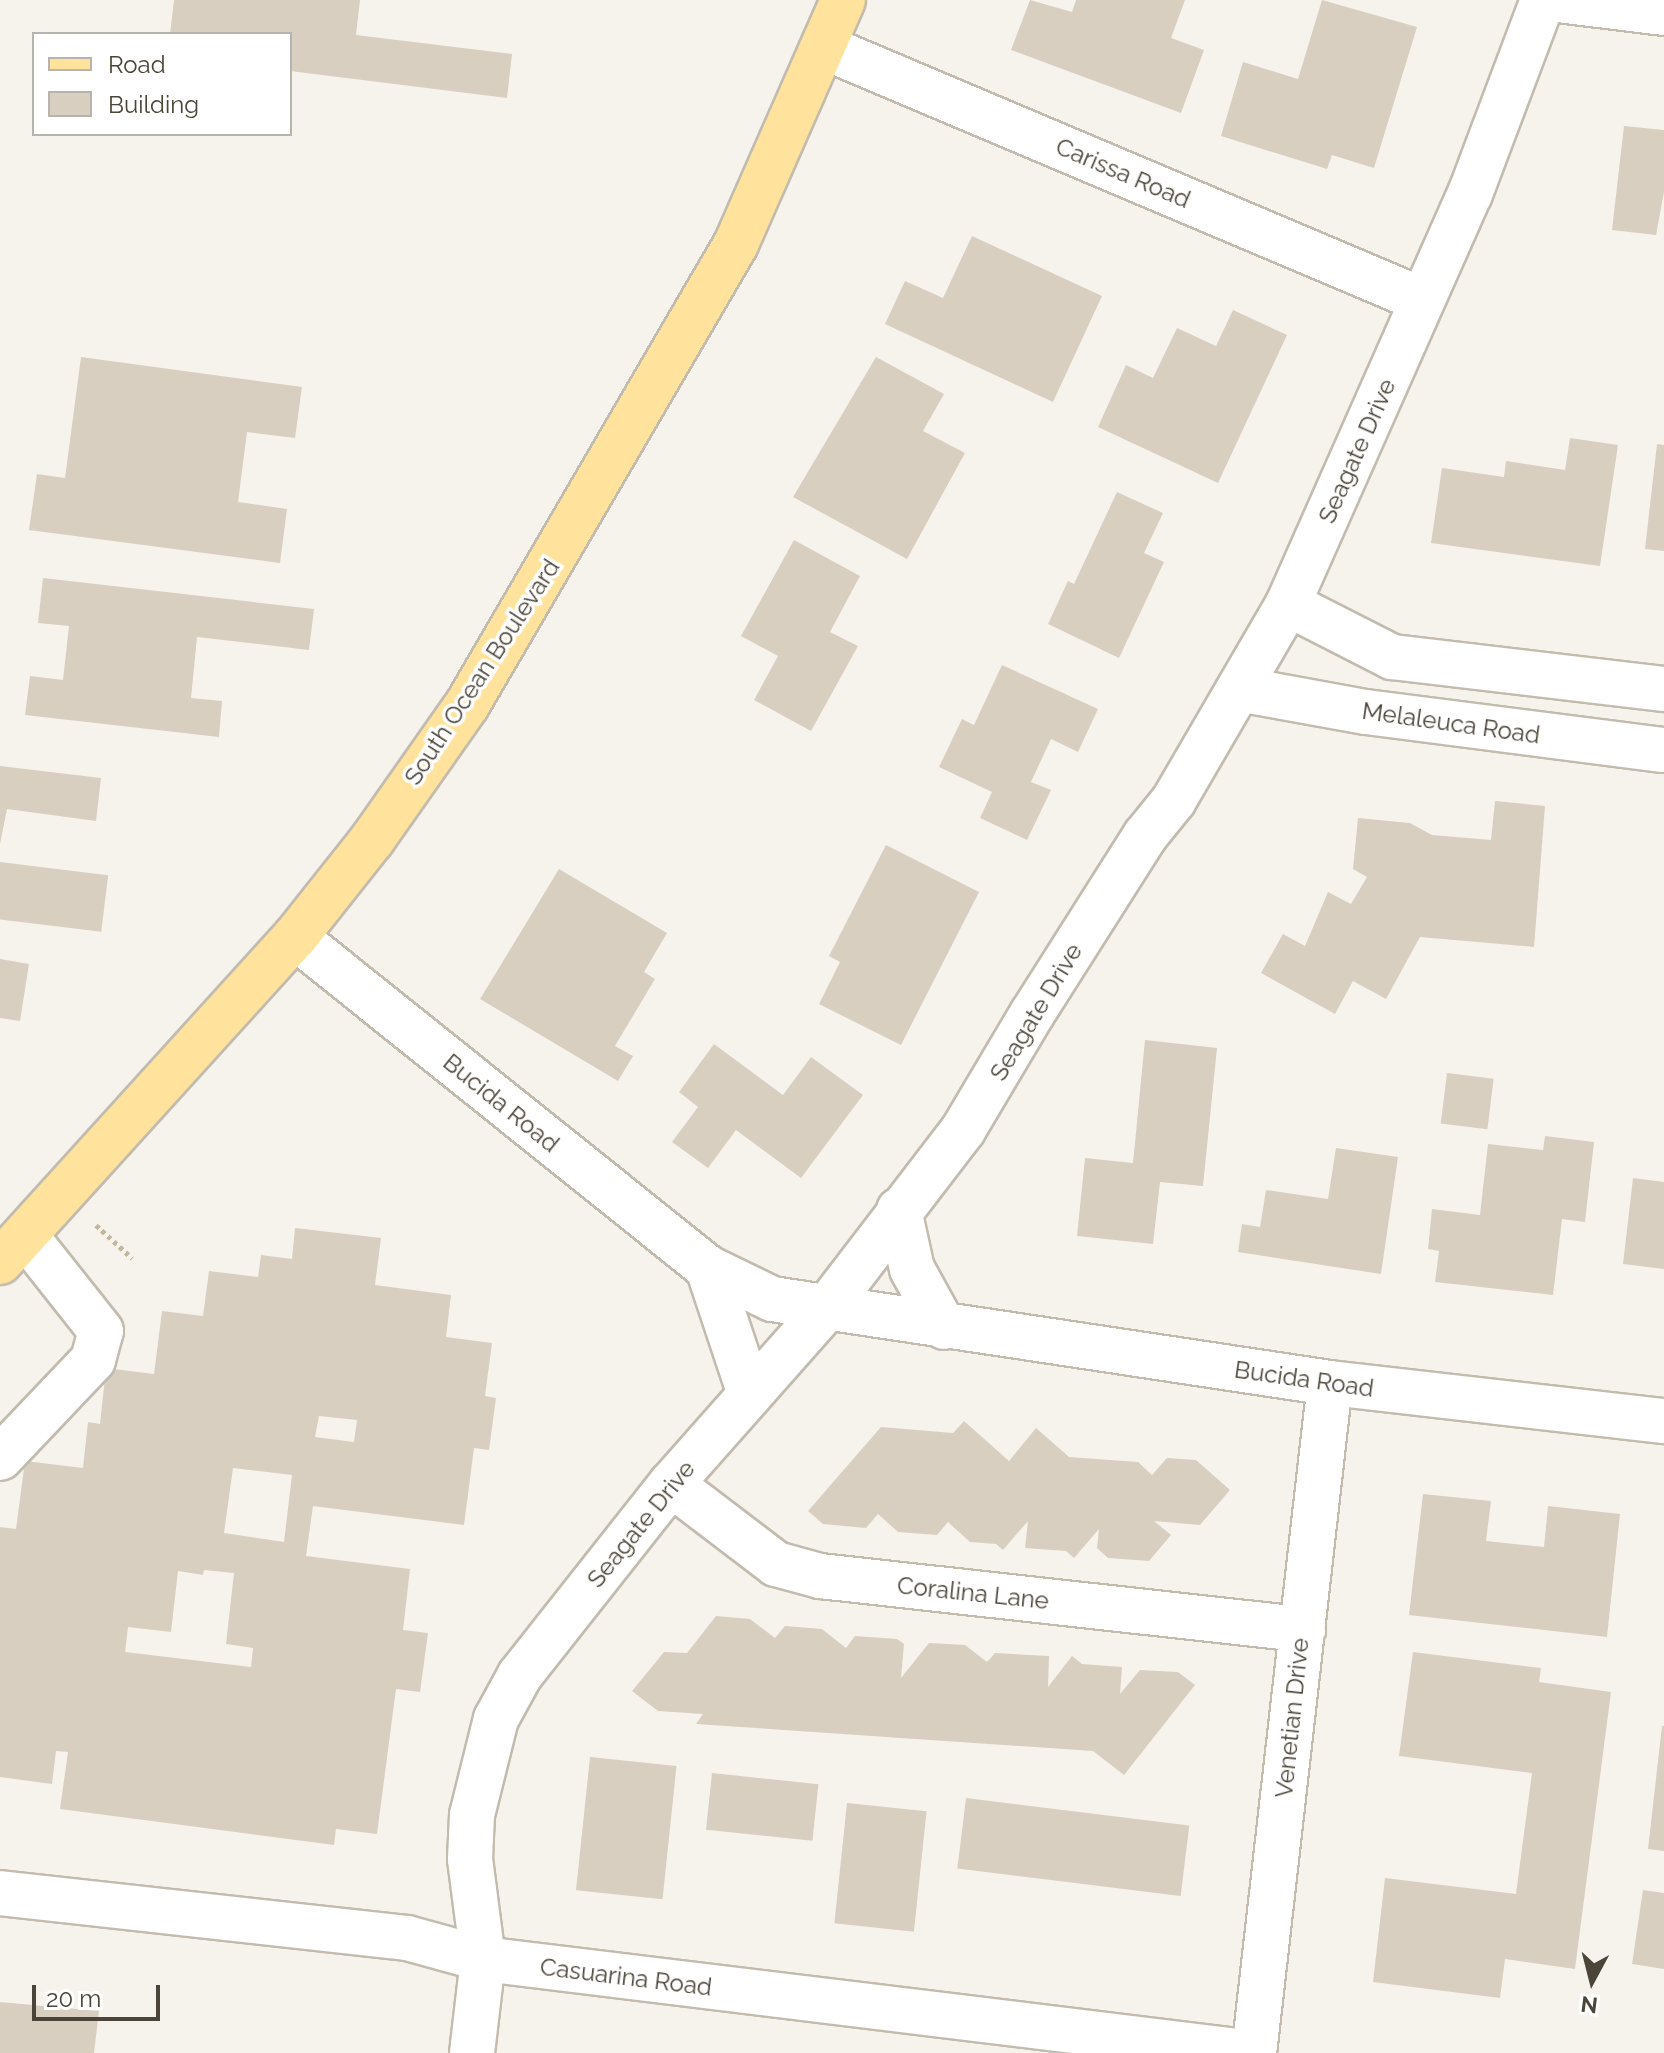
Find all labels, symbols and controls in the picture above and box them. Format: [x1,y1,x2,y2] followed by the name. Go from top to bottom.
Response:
[32,32,292,136] legend
[108,50,166,79] text: Road
[108,90,199,119] text: Building
[1051,132,1195,214] street label: Carissa Road
[1312,374,1402,528] street label: Seagate Drive
[398,554,566,790] street label: South Ocean Boulevard
[1360,696,1542,750] street label: Melaleuca Road
[984,938,1088,1086] street label: Seagate Drive
[437,1048,565,1158] street label: Bucida Road
[1233,1355,1375,1403] street label: Bucida Road
[581,1455,701,1593] street label: Seagate Drive
[896,1571,1050,1615] street label: Coralina Lane
[1269,1637,1315,1799] street label: Venetian Drive
[1552,1941,1632,2021] north arrow
[538,1952,714,2002] street label: Casuarina Road
[36,1969,164,2019] scale bar
[46,1984,101,2013] text: 20 m
[1579,1991,1599,2019] text: N

